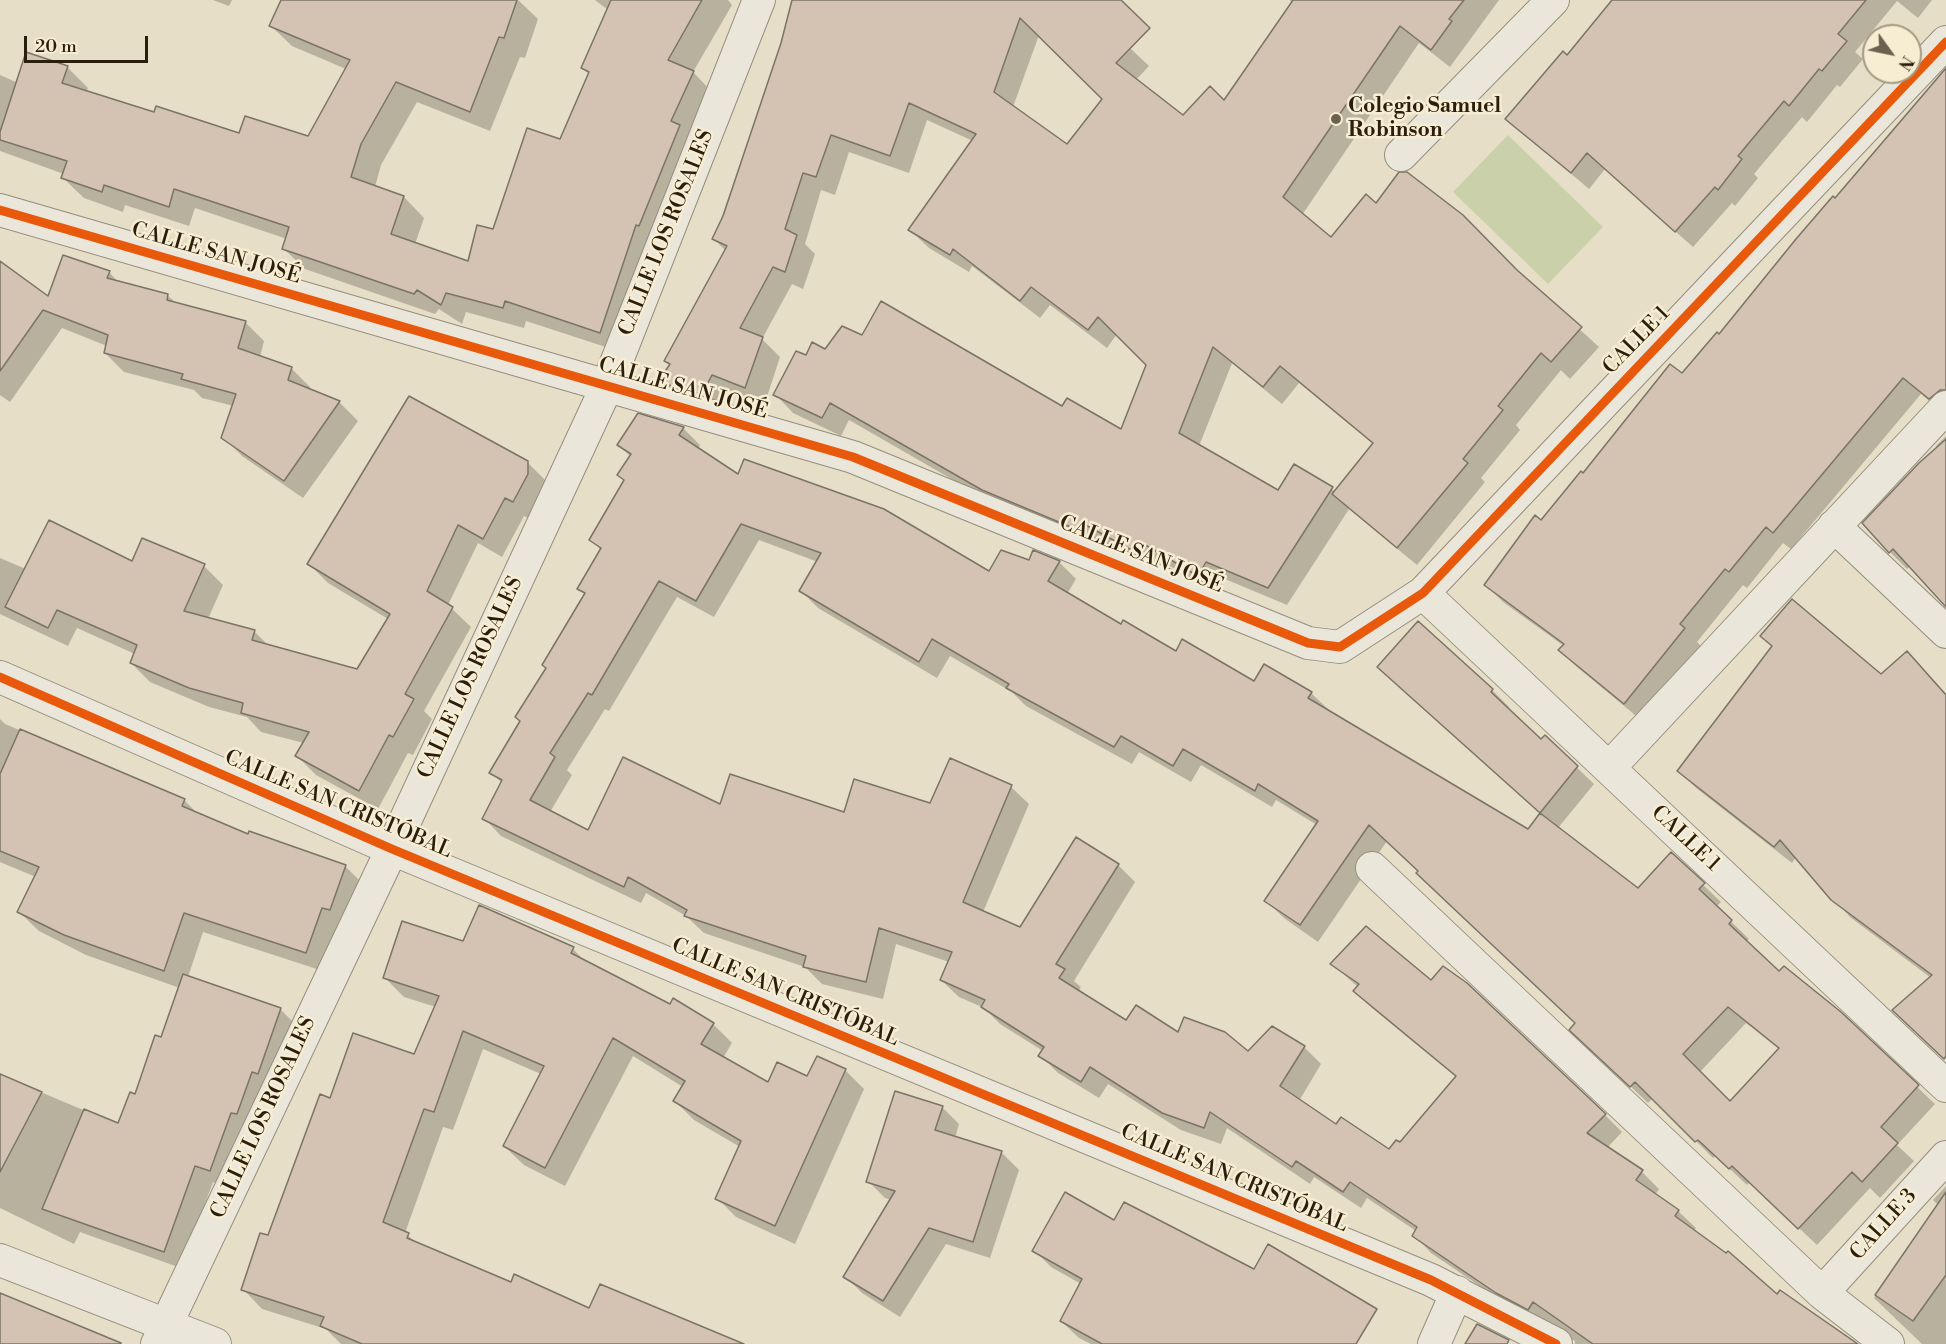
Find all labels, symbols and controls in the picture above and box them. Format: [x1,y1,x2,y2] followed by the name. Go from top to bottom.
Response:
[27,24,152,62] scale bar
[1862,24,1922,84] north arrow
[35,35,77,58] text: 20 m
[1894,52,1917,73] text: N
[1348,94,1501,144] place label: Colegio Samuel Robinson
[1329,112,1343,126] marker: Colegio Samuel Robinson
[614,126,720,340] street label: CALLE LOS ROSALES
[129,218,303,290] street label: CALLE SAN JOSÉ
[1598,302,1676,380] street label: CALLE 1
[596,353,770,425] street label: CALLE SAN JOSÉ
[1055,511,1227,599] street label: CALLE SAN JOSÉ
[413,573,529,783] street label: CALLE LOS ROSALES
[221,746,455,864] street label: CALLE SAN CRISTÓBAL
[1645,801,1725,877] street label: CALLE 1
[668,934,902,1052] street label: CALLE SAN CRISTÓBAL
[206,1013,322,1223] street label: CALLE LOS ROSALES
[1117,1120,1351,1238] street label: CALLE SAN CRISTÓBAL
[1845,1184,1923,1266] street label: CALLE 3

